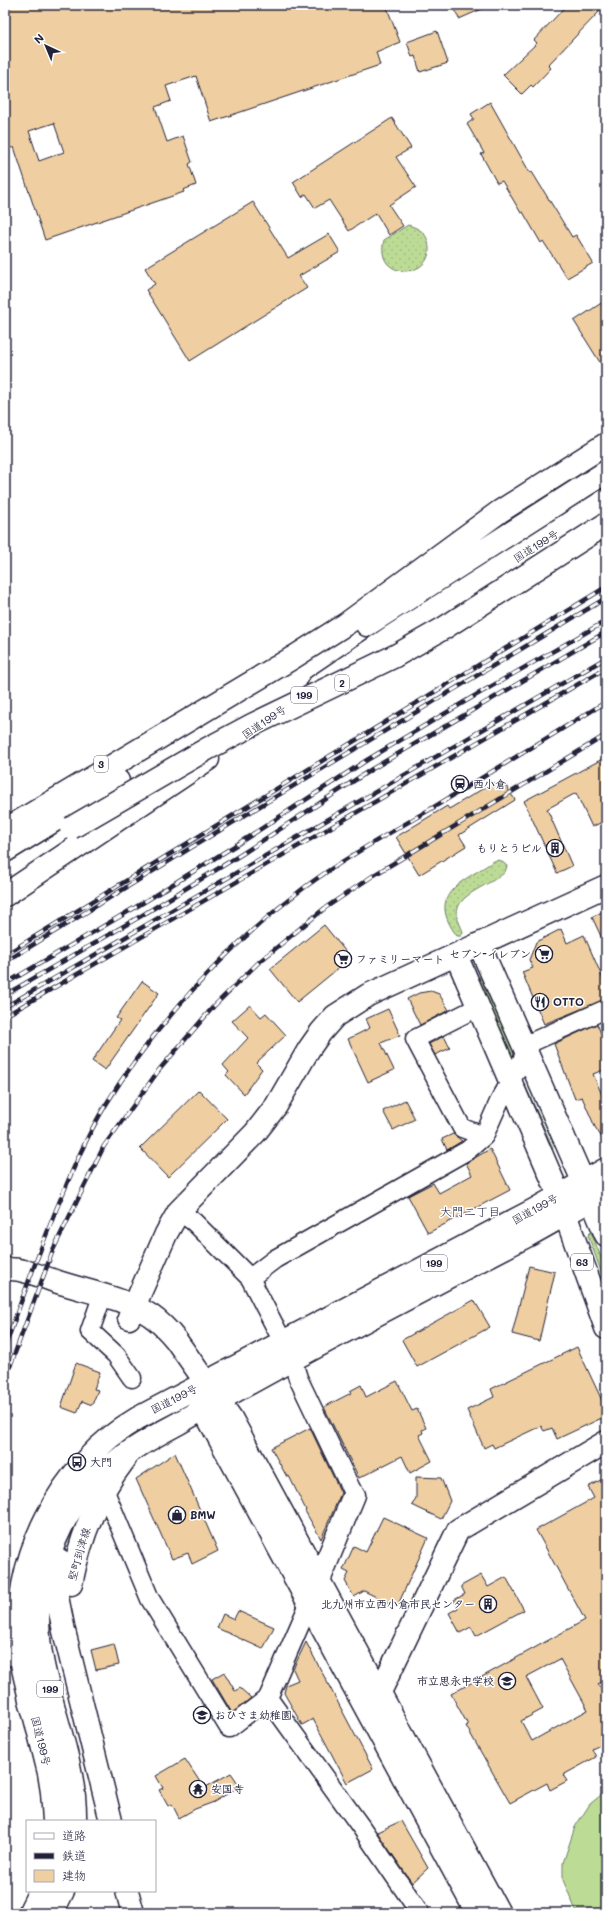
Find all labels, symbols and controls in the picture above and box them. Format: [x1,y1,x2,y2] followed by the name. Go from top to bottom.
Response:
[26,26,66,66] north arrow
[30,30,47,47] text: N
[510,526,561,565] street label: 国道199号
[335,675,349,691] road number: 2
[291,687,317,703] road number: 199
[238,701,289,742] street label: 国道199号
[94,756,108,772] road number: 3
[450,774,470,794] station icon: 西小倉
[473,776,506,791] place label: 西小倉
[545,838,565,858] building icon: もりとうビル
[476,840,542,855] place label: もりとうビル
[534,944,554,964] supermarket icon: セブン-イレブン
[449,946,531,961] place label: セブン-イレブン
[333,949,353,969] supermarket icon: ファミリーマート
[356,951,444,966] place label: ファミリーマート
[530,992,550,1012] restaurant icon: OTTO
[553,994,584,1009] place label: OTTO
[509,1190,561,1227] street label: 国道199号
[440,1203,500,1219] district label: 大門二丁目
[571,1254,593,1270] road number: 63
[421,1255,447,1271] road number: 199
[148,1380,200,1417] street label: 国道199号
[67,1452,87,1472] bus stop icon: 大門
[90,1454,112,1469] place label: 大門
[167,1505,187,1525] shop icon: BMW
[190,1507,216,1522] place label: BMW
[64,1525,93,1582] street label: 堅町到津線
[478,1594,498,1614] building icon: 北九州市立西小倉市民センター
[321,1596,475,1611] place label: 北九州市立西小倉市民センター
[497,1671,517,1691] school or university icon: 市立思永中学校
[417,1673,494,1688] place label: 市立思永中学校
[37,1681,63,1697] road number: 199
[192,1705,212,1725] school or university icon: おひさま幼稚園
[215,1707,292,1722] place label: おひさま幼稚園
[28,1714,55,1767] street label: 国道199号
[188,1779,208,1799] temple icon: 安国寺
[211,1781,244,1796] place label: 安国寺
[26,1820,156,1892] legend
[62,1827,86,1843] text: 道路
[62,1847,86,1863] text: 鉄道
[62,1867,86,1883] text: 建物

